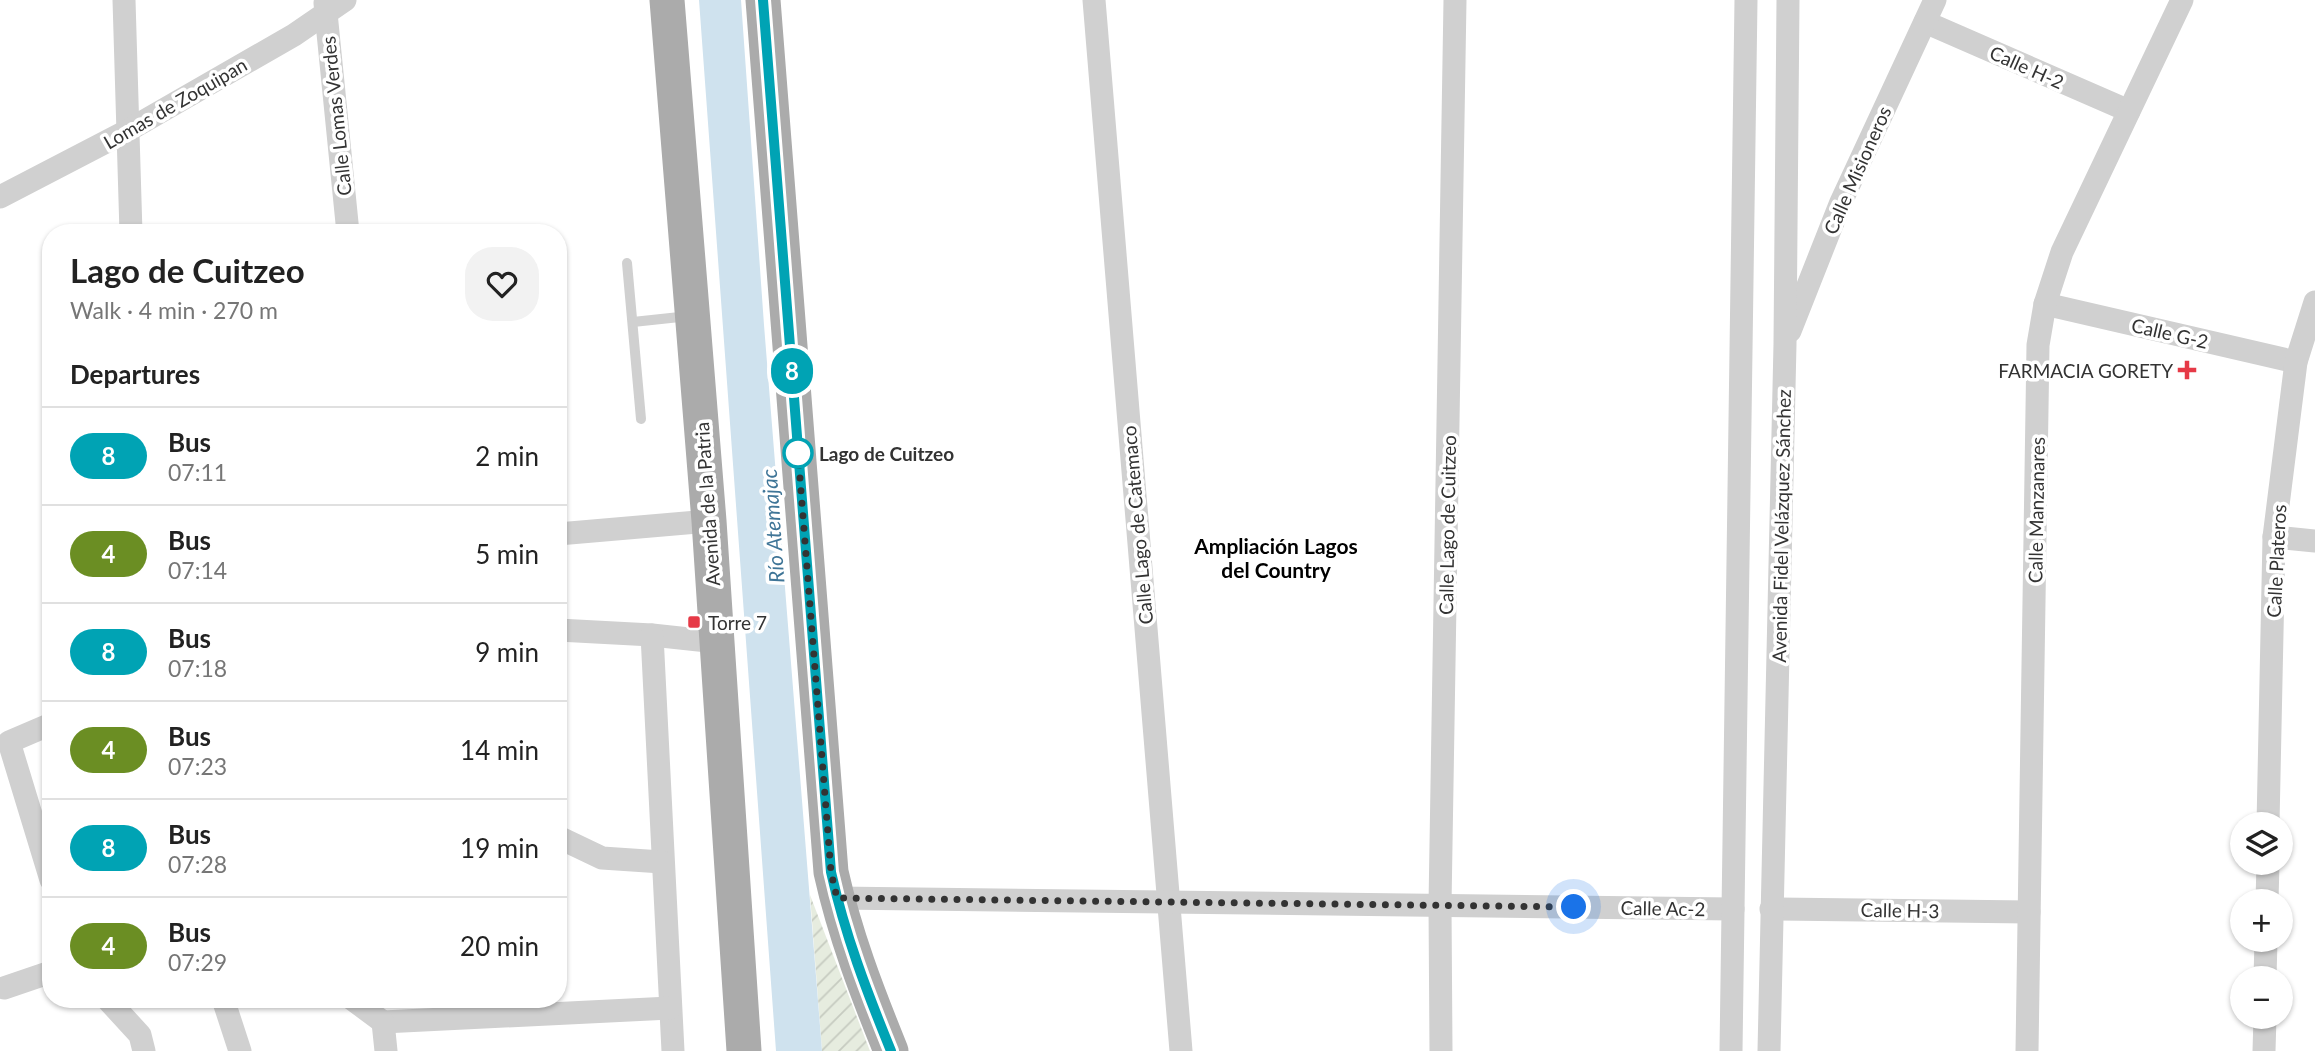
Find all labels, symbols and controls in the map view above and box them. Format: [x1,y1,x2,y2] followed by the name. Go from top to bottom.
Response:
[316,35,356,197] street label: Calle Lomas Verdes
[1986,41,2068,93] street label: Calle H-2
[99,53,251,153] street label: Lomas de Zoquipan
[1818,102,1896,238] street label: Calle Misioneros
[465,247,539,321] button: heart
[70,250,305,290] text: Lago de Cuitzeo
[70,296,278,324] text: Walk · 4 min · 270 m
[2129,313,2211,353] street label: Calle G-2
[769,348,815,394] line badge: 8
[785,356,799,385] text: 8
[70,358,200,390] text: Departures
[1998,359,2173,382] place label: FARMACIA GORETY
[2179,362,2195,378] marker: FARMACIA GORETY
[1767,389,1795,663] street label: Avenida Fidel Velázquez Sánchez
[690,421,724,587] street label: Avenida de la Patria
[1117,425,1157,625] street label: Calle Lago de Catemaco
[168,426,211,458] text: Bus
[1434,435,1460,615] street label: Calle Lago de Cuitzeo
[2023,437,2049,583] street label: Calle Manzanares
[783,438,813,468] marker: Lago de Cuitzeo
[475,440,539,472] text: 2 min
[102,441,115,470] text: 8
[819,442,954,465] place label: Lago de Cuitzeo
[168,458,227,486] text: 07:11
[756,468,788,584] water label: Río Atemajac
[2262,504,2290,618] street label: Calle Plateros
[168,524,211,556] text: Bus
[1193,533,1358,582] district label: Ampliación Lagos del Country
[475,538,539,570] text: 5 min
[102,539,115,568] text: 4
[168,556,227,584] text: 07:14
[708,611,767,634] place label: Torre 7
[686,614,702,630] marker: Torre 7
[168,622,211,654] text: Bus
[475,636,539,668] text: 9 min
[102,637,115,666] text: 8
[168,654,227,682] text: 07:18
[168,720,211,752] text: Bus
[460,734,539,766] text: 14 min
[102,735,115,764] text: 4
[168,752,227,780] text: 07:23
[2230,812,2293,1029] map controls
[2230,812,2293,875] button: layers
[168,818,211,850] text: Bus
[460,832,539,864] text: 19 min
[102,833,115,862] text: 8
[168,850,227,878] text: 07:28
[1556,889,1591,924] your location
[2230,889,2293,952] button: +
[1620,896,1706,920] street label: Calle Ac-2
[1861,898,1939,922] street label: Calle H-3
[168,916,211,948] text: Bus
[460,930,539,962] text: 20 min
[102,931,115,960] text: 4
[168,948,227,976] text: 07:29
[2230,966,2293,1029] button: −

